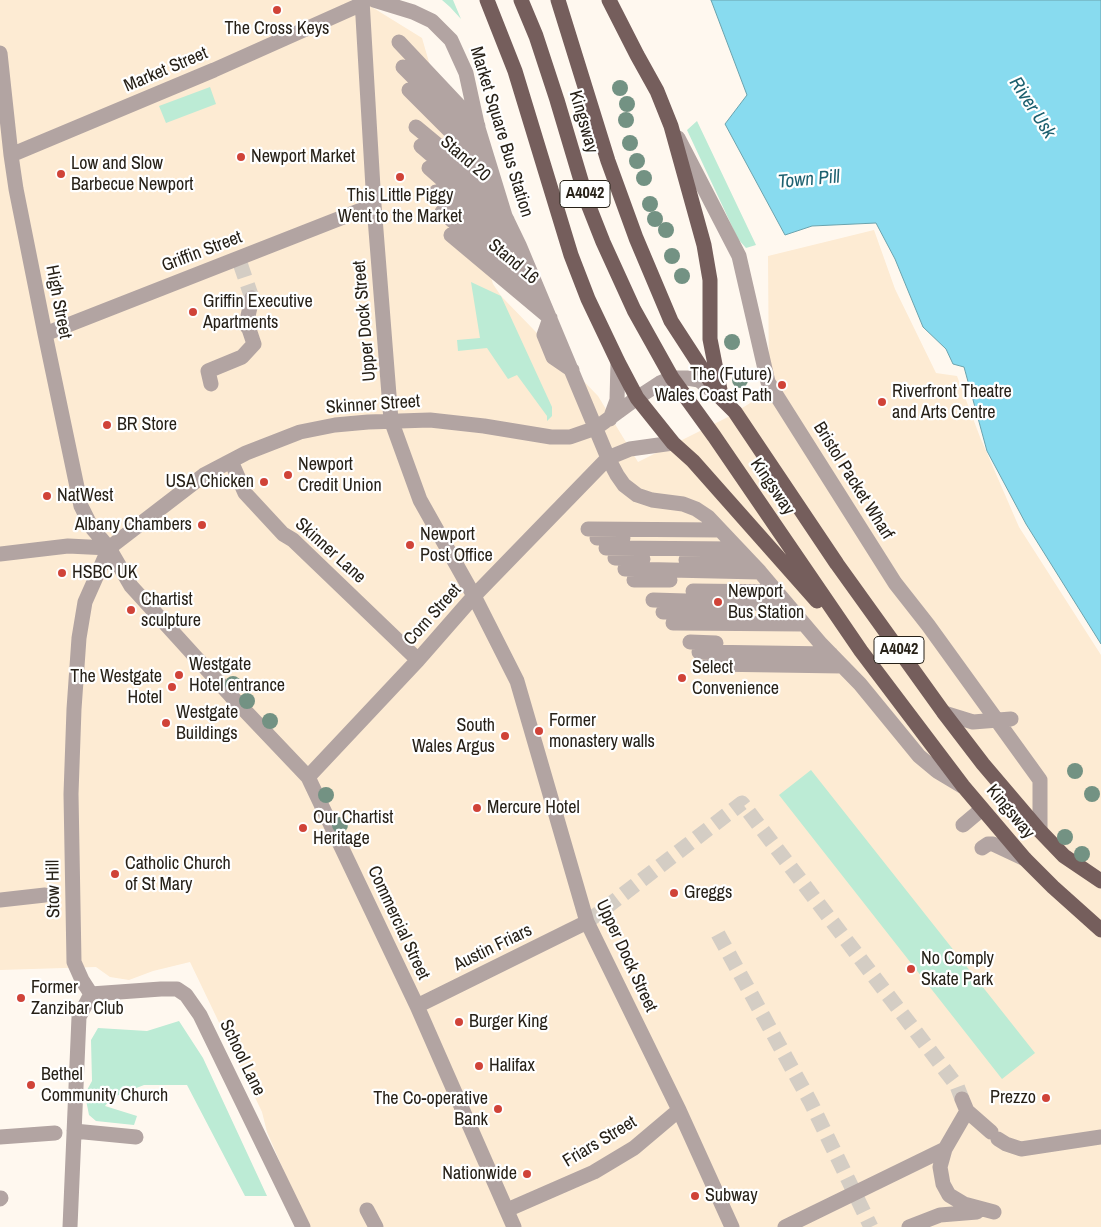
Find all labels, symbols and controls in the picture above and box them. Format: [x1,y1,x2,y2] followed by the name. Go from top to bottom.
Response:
[271,4,283,16] marker: The Cross Keys
[225,18,329,40] place label: The Cross Keys
[121,43,211,97] street label: Market Street
[465,44,537,220] street label: Market Square Bus Station
[1004,73,1060,143] water label: River Usk
[564,88,602,156] street label: Kingsway
[436,131,494,187] street label: Stand 20
[251,146,355,168] place label: Newport Market
[235,151,247,163] marker: Newport Market
[71,153,193,195] place label: Low and Slow Barbecue Newport
[777,166,841,194] water label: Town Pill
[55,168,67,180] marker: Low and Slow Barbecue Newport
[394,171,406,183] marker: This Little Piggy Went to the Market
[560,180,610,208] road number: A4042
[338,185,462,228] place label: This Little Piggy Went to the Market
[159,227,245,277] street label: Griffin Street
[483,235,543,289] street label: Stand 16
[349,260,381,382] street label: Upper Dock Street
[40,263,76,341] street label: High Street
[203,291,313,334] place label: Griffin Executive Apartments
[187,306,199,318] marker: Griffin Executive Apartments
[654,364,772,406] place label: The (Future) Wales Coast Path
[776,379,788,391] marker: The (Future) Wales Coast Path
[892,381,1012,424] place label: Riverfront Theatre and Arts Centre
[325,391,421,419] street label: Skinner Street
[876,396,888,408] marker: Riverfront Theatre and Arts Centre
[117,414,177,436] place label: BR Store
[808,418,898,544] street label: Bristol Packet Wharf
[101,419,113,431] marker: BR Store
[298,454,382,496] place label: Newport Credit Union
[745,454,799,520] street label: Kingsway
[282,469,294,481] marker: Newport Credit Union
[165,471,254,493] place label: USA Chicken
[258,476,270,488] marker: USA Chicken
[57,485,113,507] place label: NatWest
[41,490,53,502] marker: NatWest
[75,514,192,536] place label: Albany Chambers
[290,514,370,588] street label: Skinner Lane
[196,519,208,531] marker: Albany Chambers
[420,524,493,566] place label: Newport Post Office
[404,539,416,551] marker: Newport Post Office
[72,562,138,584] place label: HSBC UK
[56,567,68,579] marker: HSBC UK
[400,580,466,650] street label: Corn Street
[728,581,804,624] place label: Newport Bus Station
[141,589,201,632] place label: Chartist sculpture
[712,596,724,608] marker: Newport Bus Station
[125,604,137,616] marker: Chartist sculpture
[874,636,924,664] road number: A4042
[189,654,285,696] place label: Westgate Hotel entrance
[692,657,779,700] place label: Select Convenience
[70,666,162,709] place label: The Westgate Hotel
[173,669,185,681] marker: Westgate Hotel entrance
[676,672,688,684] marker: Select Convenience
[166,681,178,693] marker: The Westgate Hotel
[176,702,238,744] place label: Westgate Buildings
[549,710,655,752] place label: Former monastery walls
[412,715,495,758] place label: South Wales Argus
[160,717,172,729] marker: Westgate Buildings
[533,725,545,737] marker: Former monastery walls
[499,730,511,742] marker: South Wales Argus
[981,781,1039,843] street label: Kingsway
[487,797,580,819] place label: Mercure Hotel
[471,802,483,814] marker: Mercure Hotel
[313,807,393,850] place label: Our Chartist Heritage
[297,822,309,834] marker: Our Chartist Heritage
[125,853,231,896] place label: Catholic Church of St Mary
[43,860,65,918] street label: Stow Hill
[362,863,434,983] street label: Commercial Street
[109,868,121,880] marker: Catholic Church of St Mary
[684,882,732,904] place label: Greggs
[668,887,680,899] marker: Greggs
[591,896,661,1016] street label: Upper Dock Street
[450,920,536,976] street label: Austin Friars
[921,948,994,991] place label: No Comply Skate Park
[905,963,917,975] marker: No Comply Skate Park
[31,977,124,1020] place label: Former Zanzibar Club
[15,992,27,1004] marker: Former Zanzibar Club
[469,1011,548,1033] place label: Burger King
[214,1016,270,1100] street label: School Lane
[453,1016,465,1028] marker: Burger King
[489,1055,535,1077] place label: Halifax
[473,1060,485,1072] marker: Halifax
[41,1064,168,1106] place label: Bethel Community Church
[25,1079,37,1091] marker: Bethel Community Church
[990,1087,1036,1109] place label: Prezzo
[373,1088,488,1130] place label: The Co-operative Bank
[1040,1092,1052,1104] marker: Prezzo
[492,1103,504,1115] marker: The Co-operative Bank
[559,1112,641,1172] street label: Friars Street
[442,1163,517,1185] place label: Nationwide
[521,1168,533,1180] marker: Nationwide
[705,1185,758,1207] place label: Subway
[689,1190,701,1202] marker: Subway

